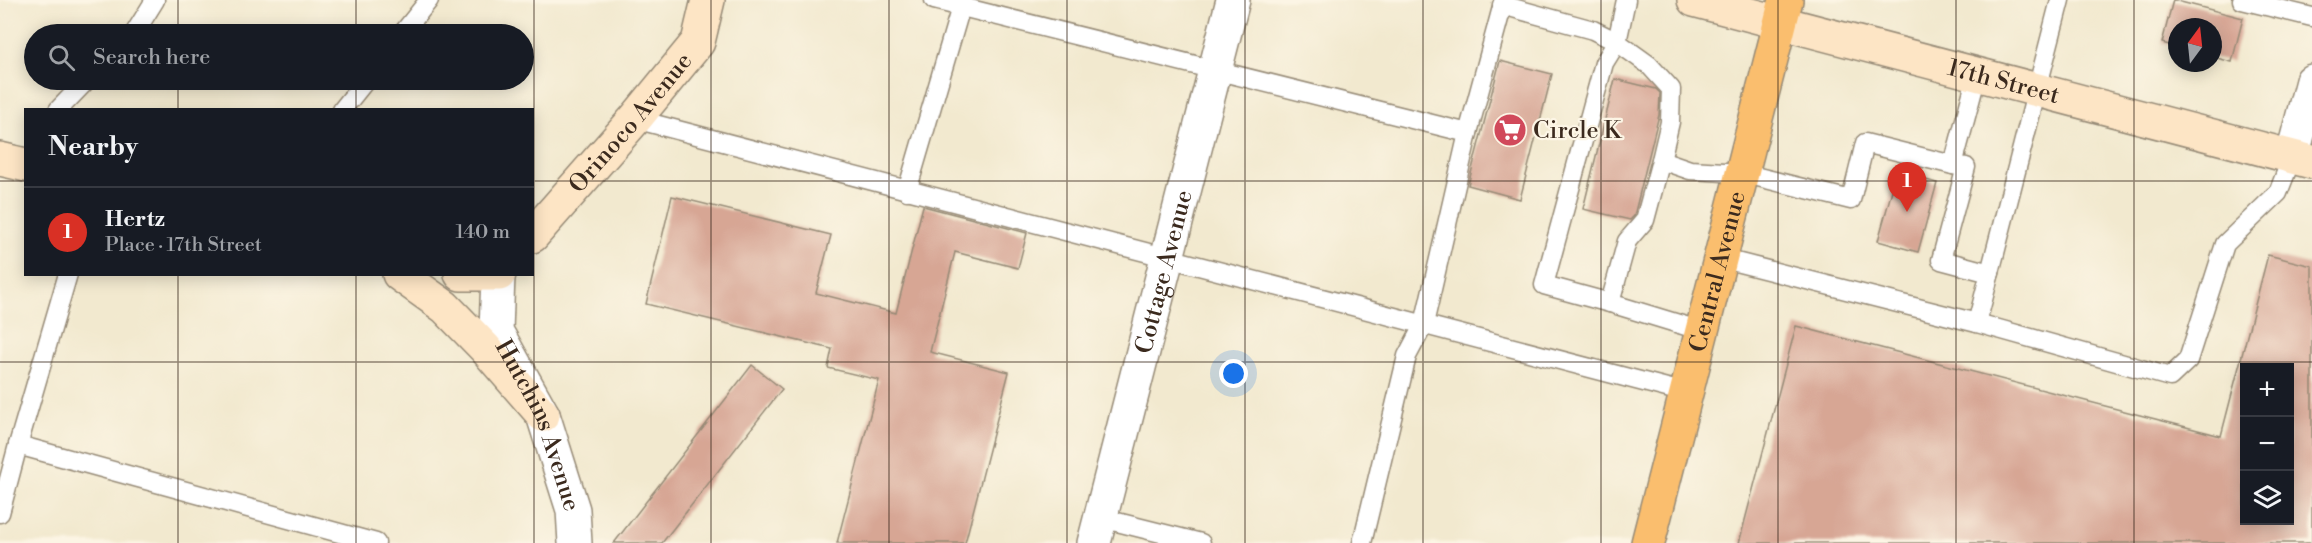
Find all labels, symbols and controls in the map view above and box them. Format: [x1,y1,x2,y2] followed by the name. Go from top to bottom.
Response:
[2168,18,2222,72] north arrow
[24,24,534,90] search box
[45,41,78,74] icon: search
[93,44,210,71] text: Search here
[563,47,699,200] street label: Orinoco Avenue
[1944,53,2063,111] street label: 17th Street
[1492,112,1528,148] supermarket icon: Circle K
[1533,116,1623,146] place label: Circle K
[48,131,138,163] text: Nearby
[1888,162,1926,212] pin: 1
[1129,187,1200,357] street label: Cottage Avenue
[1683,188,1753,356] street label: Central Avenue
[105,206,165,233] text: Hertz
[63,220,72,245] text: 1
[455,220,510,245] text: 140 m
[105,233,262,258] text: Place · 17th Street
[488,335,586,515] street label: Hutchins Avenue
[1219,359,1248,388] your location
[2240,363,2294,525] map controls
[2240,363,2294,417] button: +
[2240,417,2294,471] button: −
[2240,471,2294,525] button: layers

